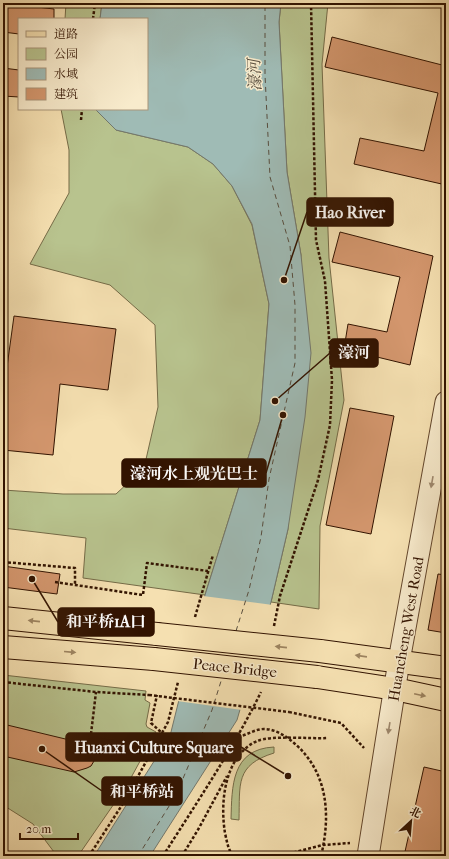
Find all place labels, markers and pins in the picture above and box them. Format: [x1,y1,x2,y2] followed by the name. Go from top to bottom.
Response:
[307,198,393,226] callout: Hao River
[330,339,378,367] callout: 濠河
[122,459,266,487] callout: 濠河水上观光巴士
[58,608,154,636] callout: 和平桥1A口
[66,733,241,761] callout: Huanxi Culture Square
[102,777,182,805] callout: 和平桥站

